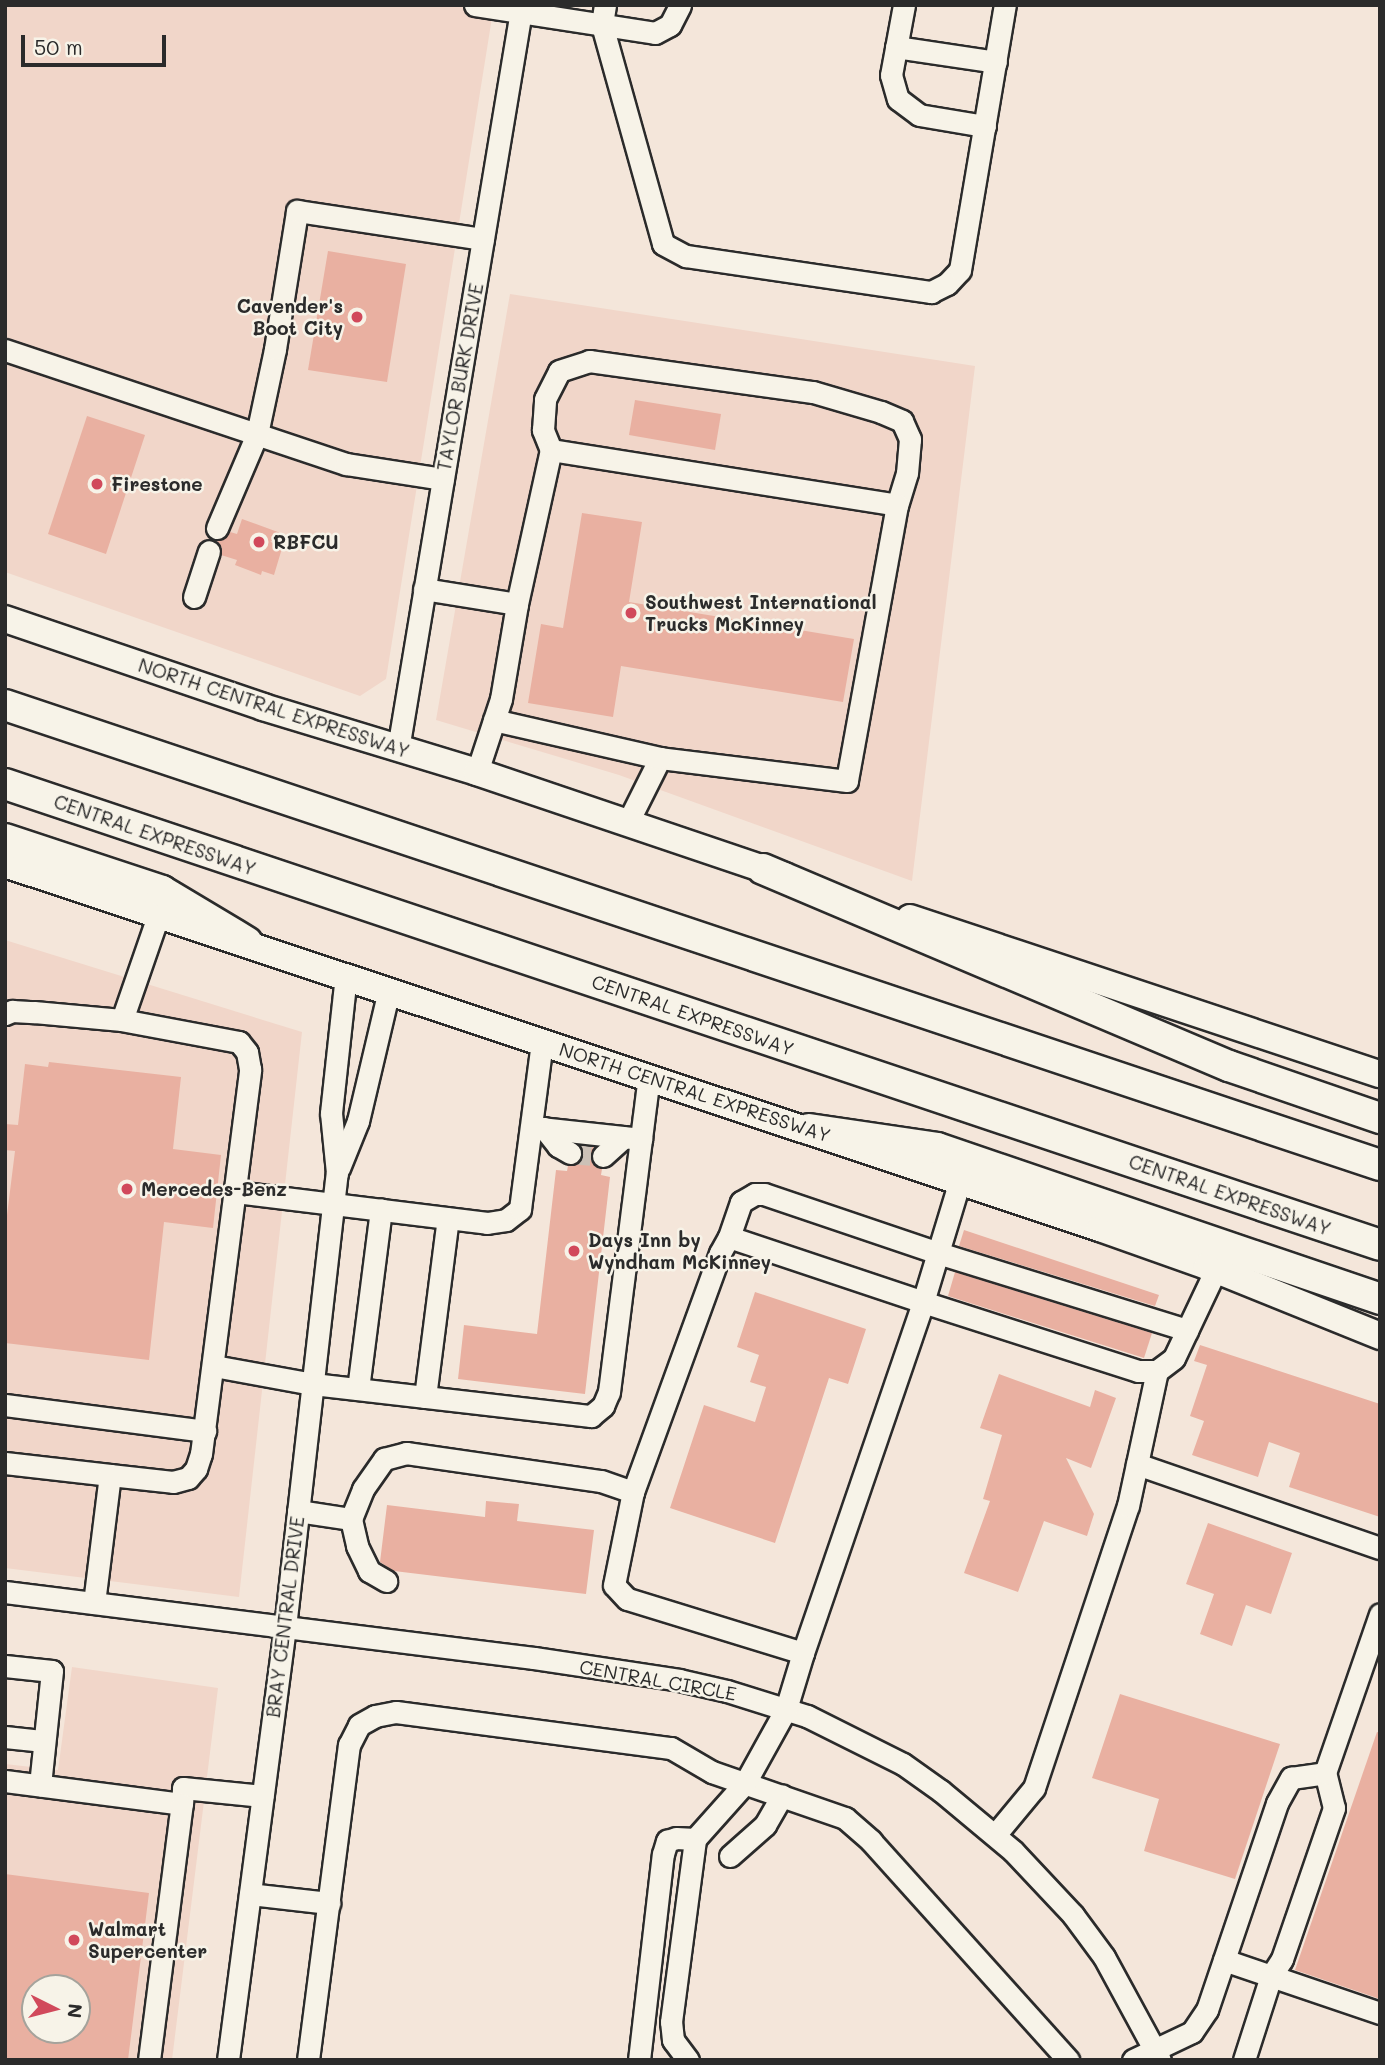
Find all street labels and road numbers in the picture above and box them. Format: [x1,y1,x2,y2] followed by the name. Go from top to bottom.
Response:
[432,281,488,473] street label: TAYLOR BURK DRIVE
[136,653,412,763] street label: NORTH CENTRAL EXPRESSWAY
[51,790,259,880] street label: CENTRAL EXPRESSWAY
[589,970,797,1060] street label: CENTRAL EXPRESSWAY
[557,1037,833,1147] street label: NORTH CENTRAL EXPRESSWAY
[1126,1150,1334,1240] street label: CENTRAL EXPRESSWAY
[261,1515,309,1719] street label: BRAY CENTRAL DRIVE
[578,1655,738,1705] street label: CENTRAL CIRCLE

